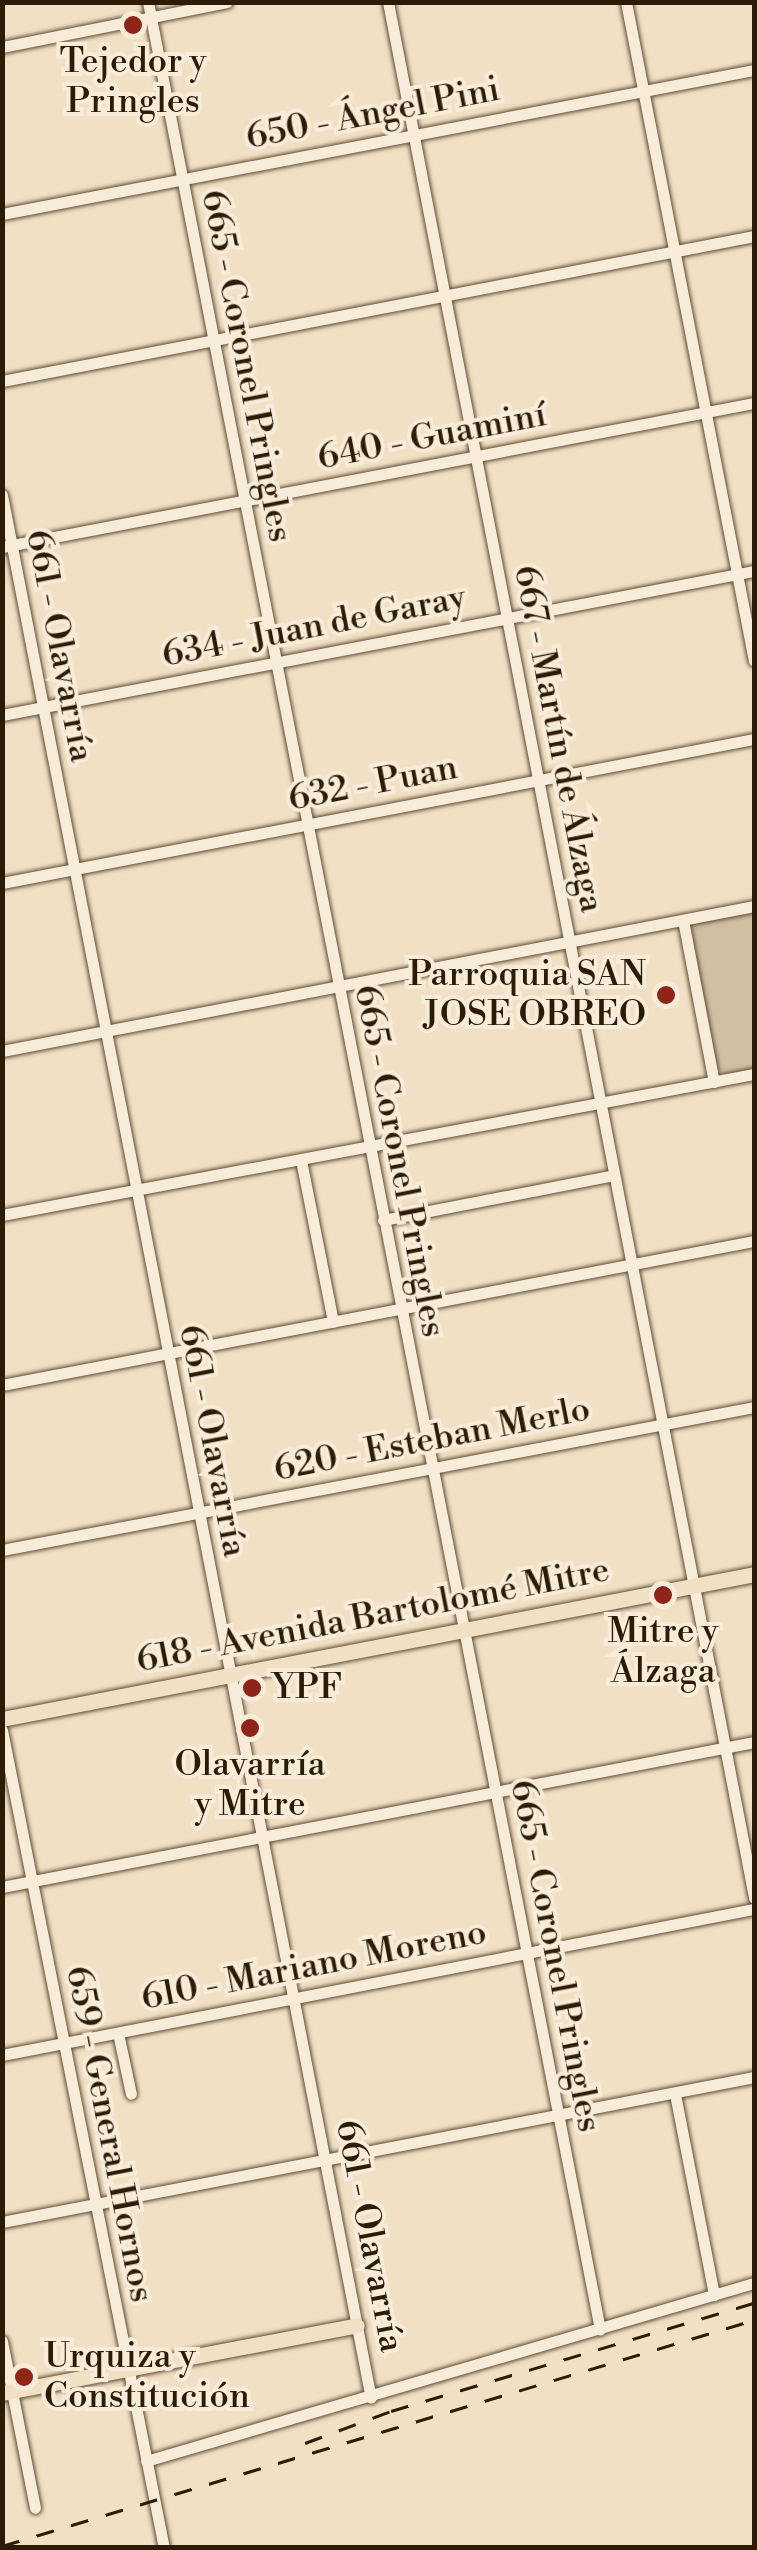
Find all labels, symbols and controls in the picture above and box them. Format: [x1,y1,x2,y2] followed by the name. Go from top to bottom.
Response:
[122,14,144,36] marker: Tejedor y Pringles
[59,41,207,123] place label: Tejedor y Pringles
[243,69,503,159] street label: 650 - Ángel Pini
[191,186,301,546] street label: 665 - Coronel Pringles
[314,394,550,480] street label: 640 - Guaminí
[16,526,102,766] street label: 661 - Olavarría
[504,562,612,916] street label: 667 - Martín de Álzaga
[159,577,469,677] street label: 634 - Juan de Garay
[285,747,461,821] street label: 632 - Puan
[408,954,646,1036] place label: Parroquia SAN JOSE OBREO
[344,981,454,1341] street label: 665 - Coronel Pringles
[655,984,677,1006] marker: Parroquia SAN JOSE OBREO
[169,1321,255,1561] street label: 661 - Olavarría
[270,1389,594,1491] street label: 620 - Esteban Merlo
[133,1549,613,1683] street label: 618 - Avenida Bartolomé Mitre
[652,1584,674,1606] marker: Mitre y Álzaga
[607,1611,719,1693] place label: Mitre y Álzaga
[272,1667,342,1709] place label: YPF
[241,1677,263,1699] marker: YPF
[239,1717,261,1739] marker: Olavarría y Mitre
[174,1744,326,1826] place label: Olavarría y Mitre
[500,1776,610,2136] street label: 665 - Coronel Pringles
[138,1912,490,2020] street label: 610 - Mariano Moreno
[56,1962,162,2306] street label: 659 - General Hornos
[326,2116,412,2356] street label: 661 - Olavarría
[44,2336,250,2418] place label: Urquiza y Constitución
[13,2366,35,2388] marker: Urquiza y Constitución

